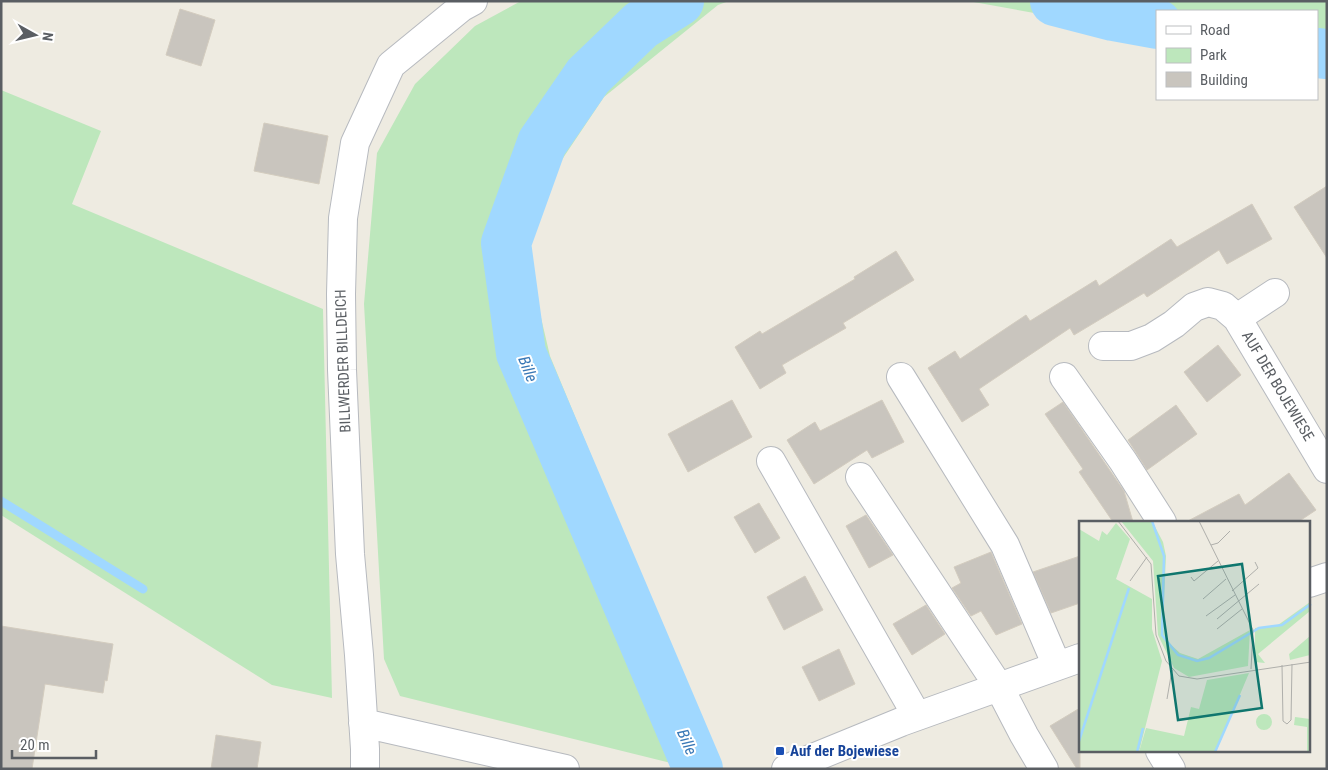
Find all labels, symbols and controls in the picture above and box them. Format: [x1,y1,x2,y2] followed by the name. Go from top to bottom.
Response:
[10,10,60,60] north arrow
[1156,10,1318,100] legend
[1200,21,1230,39] text: Road
[39,31,56,42] text: N
[1200,46,1227,64] text: Park
[1200,71,1248,89] text: Building
[332,289,354,433] street label: BILLWERDER BILLDEICH
[1238,328,1318,444] street label: AUF DER BOJEWIESE
[514,353,542,385] water label: Bille
[1079,521,1310,752] inset map
[673,726,701,758] water label: Bille
[12,728,96,760] scale bar
[20,736,50,754] text: 20 m
[790,742,899,760] place label: Auf der Bojewiese
[774,745,786,757] marker: Auf der Bojewiese

